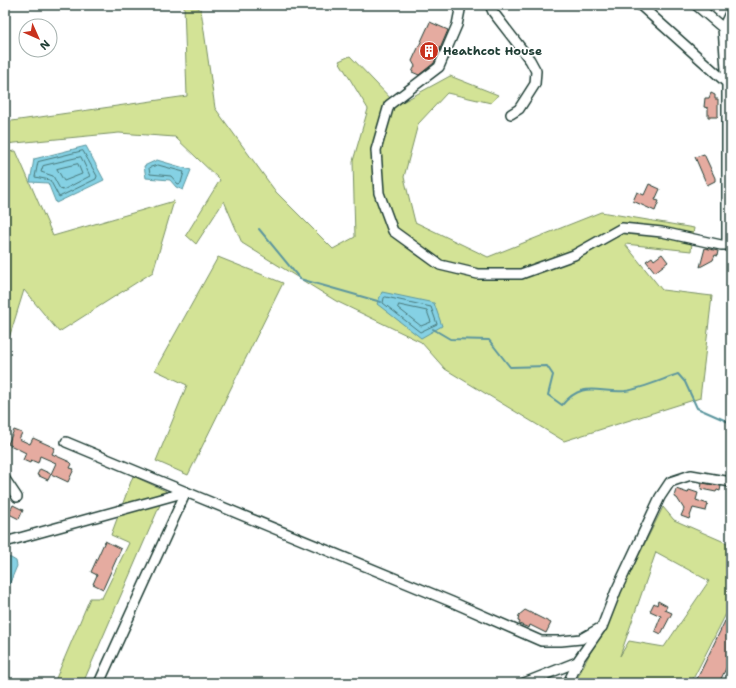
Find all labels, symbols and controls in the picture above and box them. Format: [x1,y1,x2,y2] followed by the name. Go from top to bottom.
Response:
[18,18,58,58] north arrow
[36,36,53,53] text: N
[418,40,440,62] building icon: Heathcot House
[443,43,542,59] place label: Heathcot House

